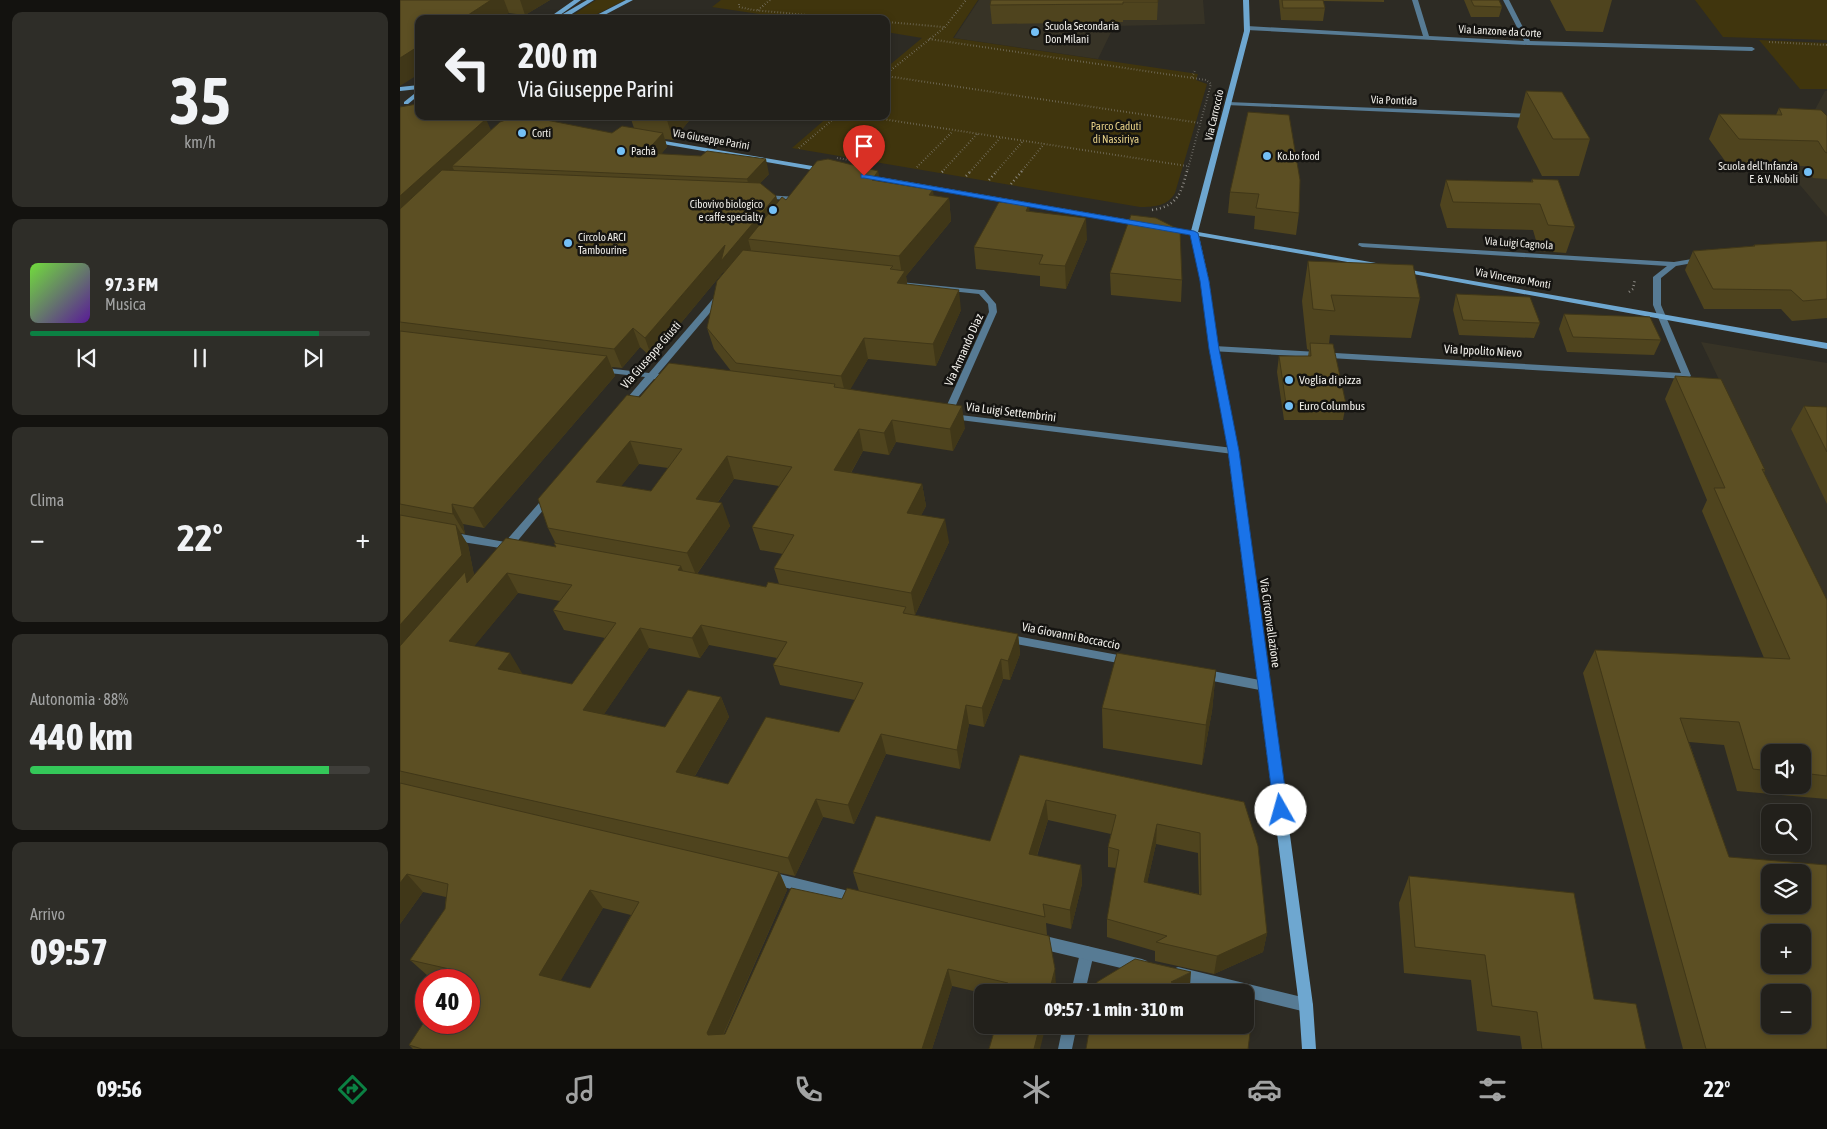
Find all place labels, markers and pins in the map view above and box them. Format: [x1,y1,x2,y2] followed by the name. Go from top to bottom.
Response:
[1045,20,1119,45] place label: Scuola Secondaria Don Milani
[1029,26,1041,38] marker: Scuola Secondaria Don Milani
[843,125,885,176] pin
[516,127,528,139] marker: Corti
[532,127,551,139] place label: Corti
[615,145,627,157] marker: Pachà
[631,145,656,157] place label: Pachà
[1261,150,1273,162] marker: Ko.bo food
[1277,150,1320,162] place label: Ko.bo food
[1718,160,1798,185] place label: Scuola dell'Infanzia E. & V. Nobili
[1802,166,1814,178] marker: Scuola dell'Infanzia E. & V. Nobili
[690,198,763,223] place label: Cibovivo biologico e caffe specialty
[767,204,779,216] marker: Cibovivo biologico e caffe specialty
[578,231,627,256] place label: Circolo ARCI Tambourine
[562,237,574,249] marker: Circolo ARCI Tambourine
[1299,373,1361,387] place label: Voglia di pizza
[1283,374,1295,386] marker: Voglia di pizza
[1299,399,1365,413] place label: Euro Columbus
[1283,400,1295,412] marker: Euro Columbus

